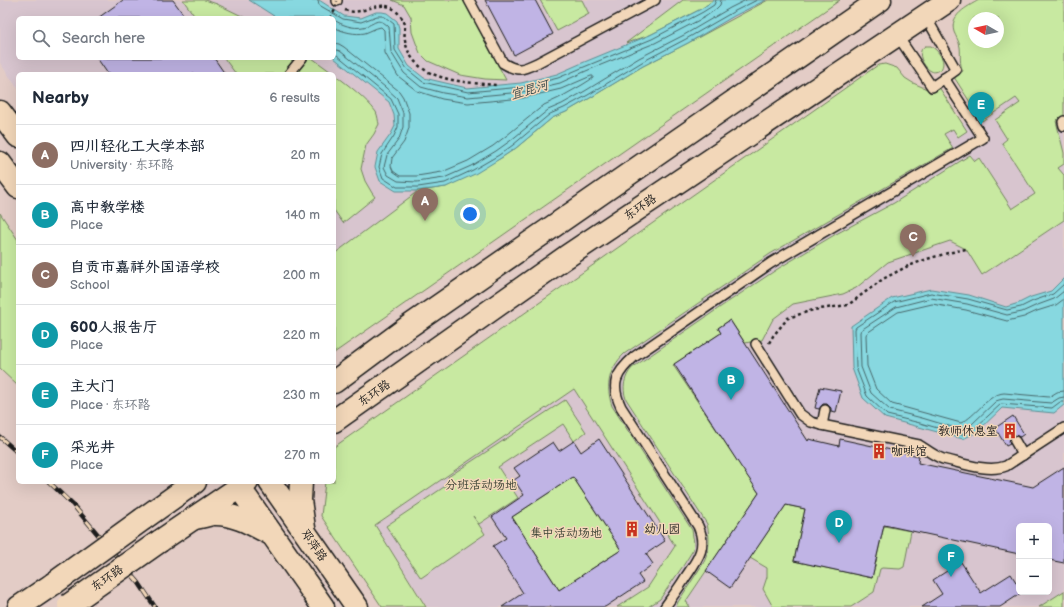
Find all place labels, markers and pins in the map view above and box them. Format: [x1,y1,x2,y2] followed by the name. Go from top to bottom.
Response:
[968,92,994,125] pin: E
[412,188,438,221] pin: A
[900,224,926,257] pin: C
[718,367,744,400] pin: B
[1001,422,1019,440] building icon: 教师休息室
[938,424,998,439] place label: 教师休息室
[870,442,888,460] building icon: 咖啡馆
[891,444,927,459] place label: 咖啡馆
[826,510,852,543] pin: D
[623,520,641,538] building icon: 幼儿园
[644,522,680,537] place label: 幼儿园
[938,544,964,577] pin: F

